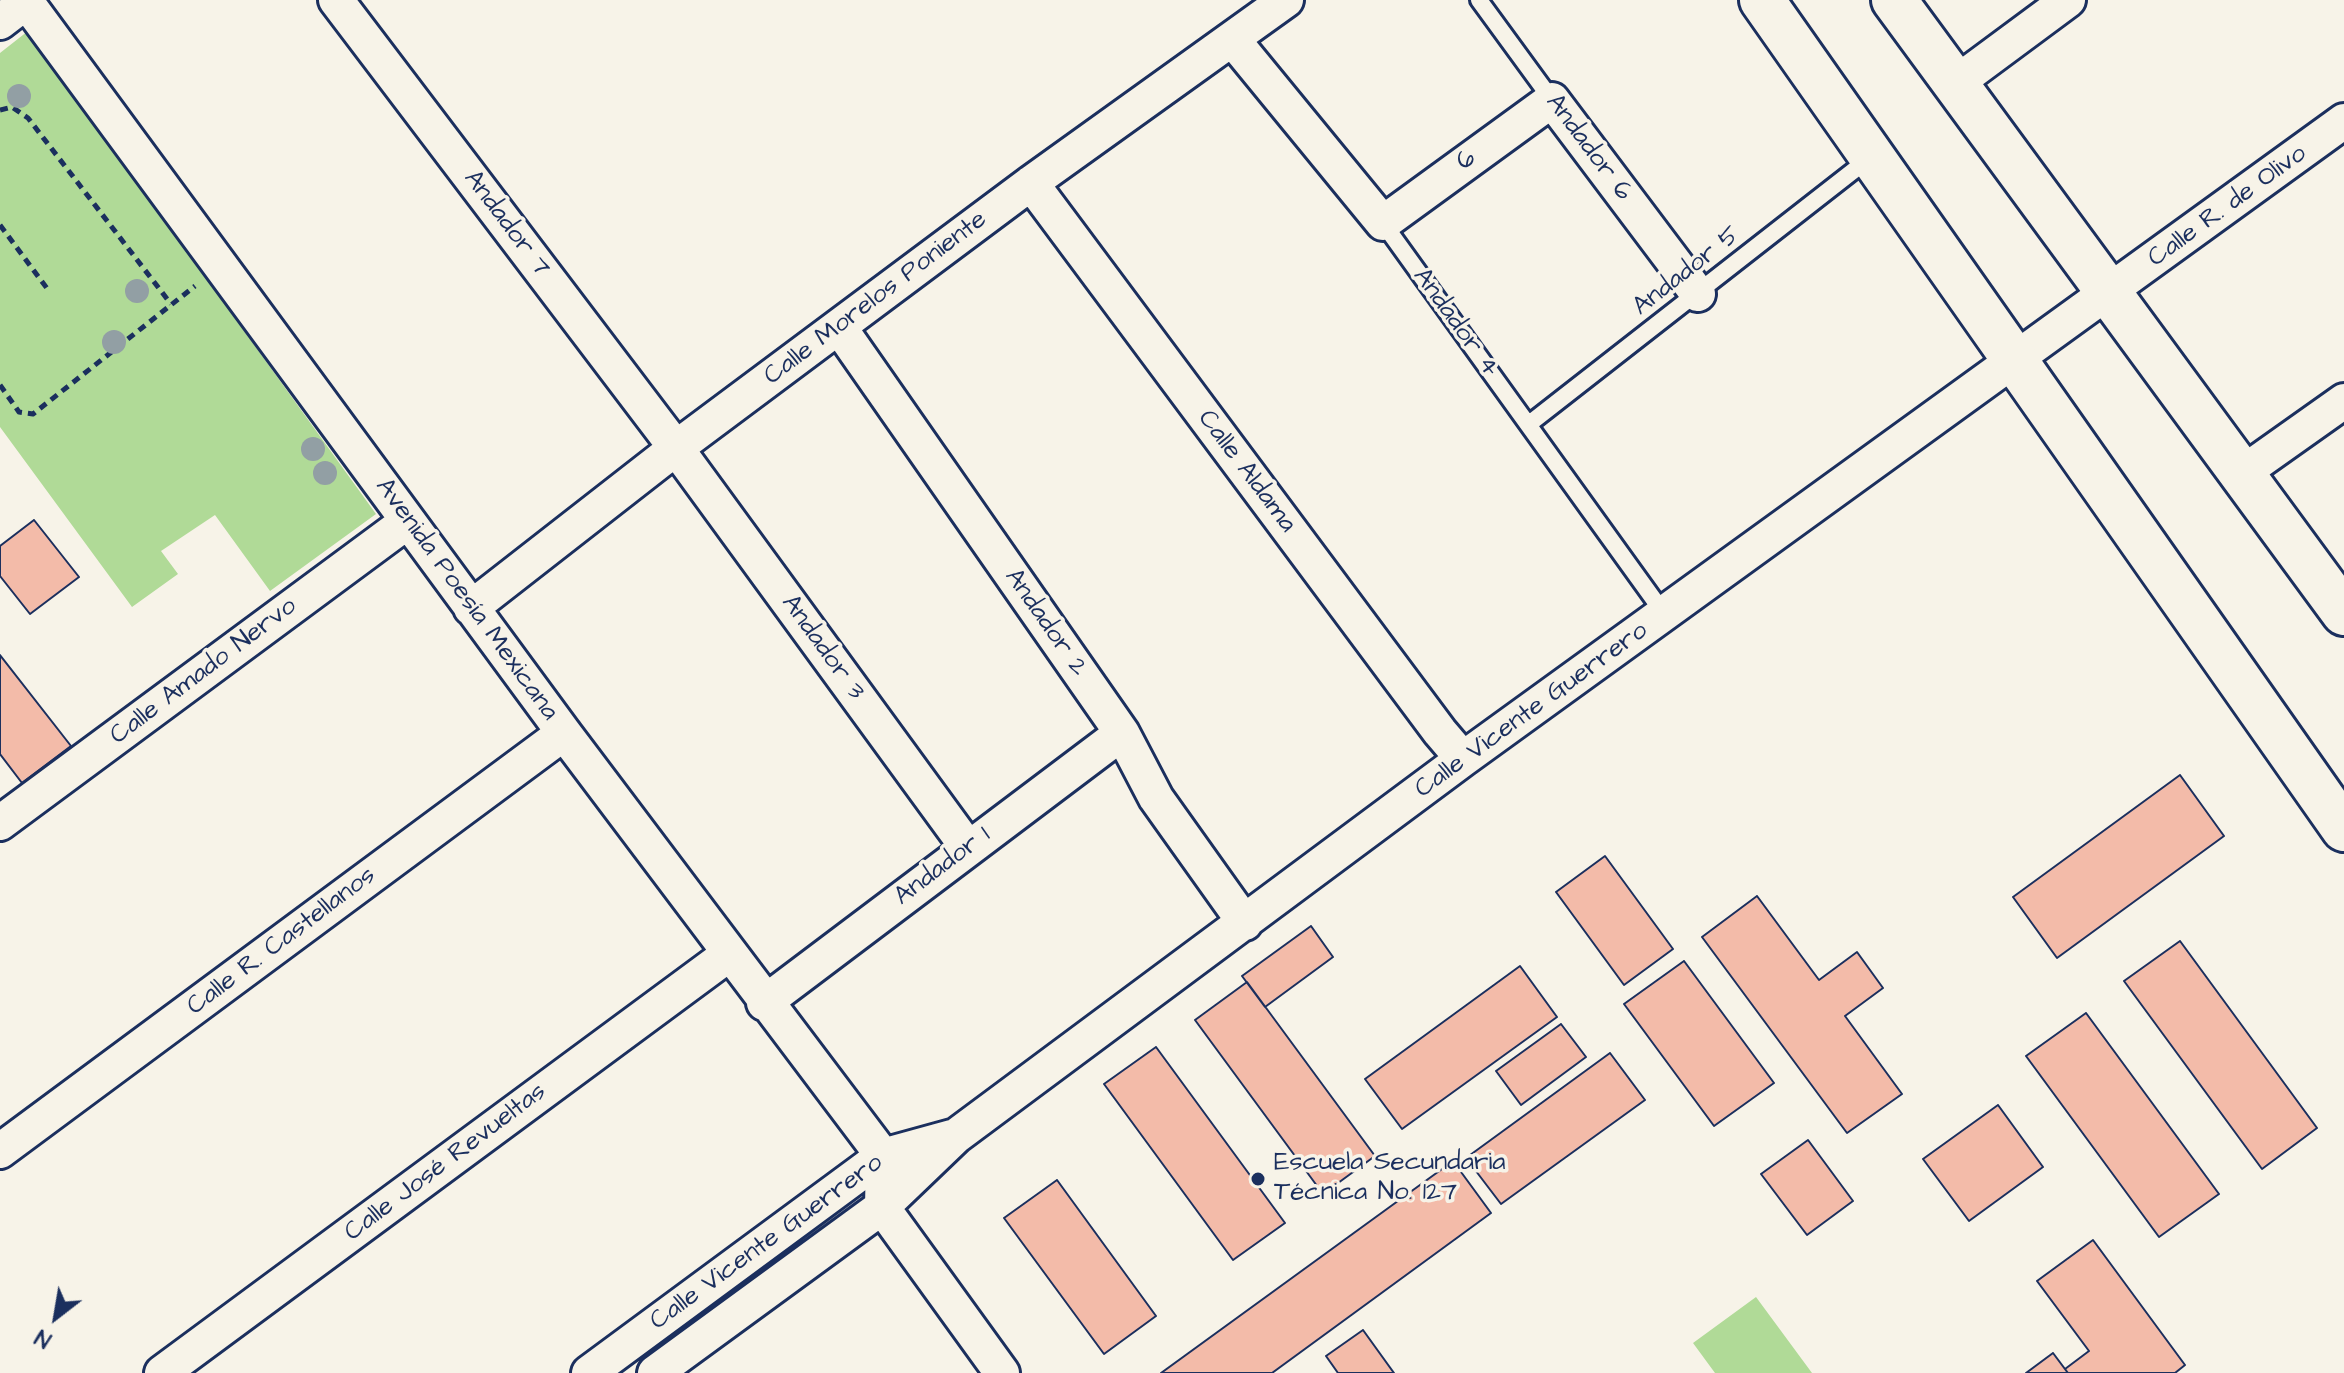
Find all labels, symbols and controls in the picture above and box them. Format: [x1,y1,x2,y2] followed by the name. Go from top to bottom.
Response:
[1538,89,1638,207] street label: Andador 6
[2143,139,2313,275] street label: Calle R. de Olivo
[1451,144,1483,178] street label: 6
[456,165,556,283] street label: Andador 7
[758,205,994,393] street label: Calle Morelos Poniente
[1627,221,1747,323] street label: Andador 5
[1405,263,1505,383] street label: Andador 4
[1190,405,1302,539] street label: Calle Aldama
[368,473,564,727] street label: Avenida Poesía Mexicana
[997,563,1093,683] street label: Andador 2
[773,589,871,707] street label: Andador 3
[105,592,303,752] street label: Calle Amado Nervo
[1410,616,1654,806] street label: Calle Vicente Guerrero
[889,821,997,913] street label: Andador 1
[181,861,383,1023] street label: Calle R. Castellanos
[339,1077,553,1249] street label: Calle José Revueltas
[645,1148,889,1338] street label: Calle Vicente Guerrero
[1274,1148,1505,1210] place label: Escuela Secundaria Técnica No. 127
[1249,1170,1267,1188] marker: Escuela Secundaria Técnica No. 127
[16,1277,96,1357] north arrow
[29,1321,57,1355] text: N

